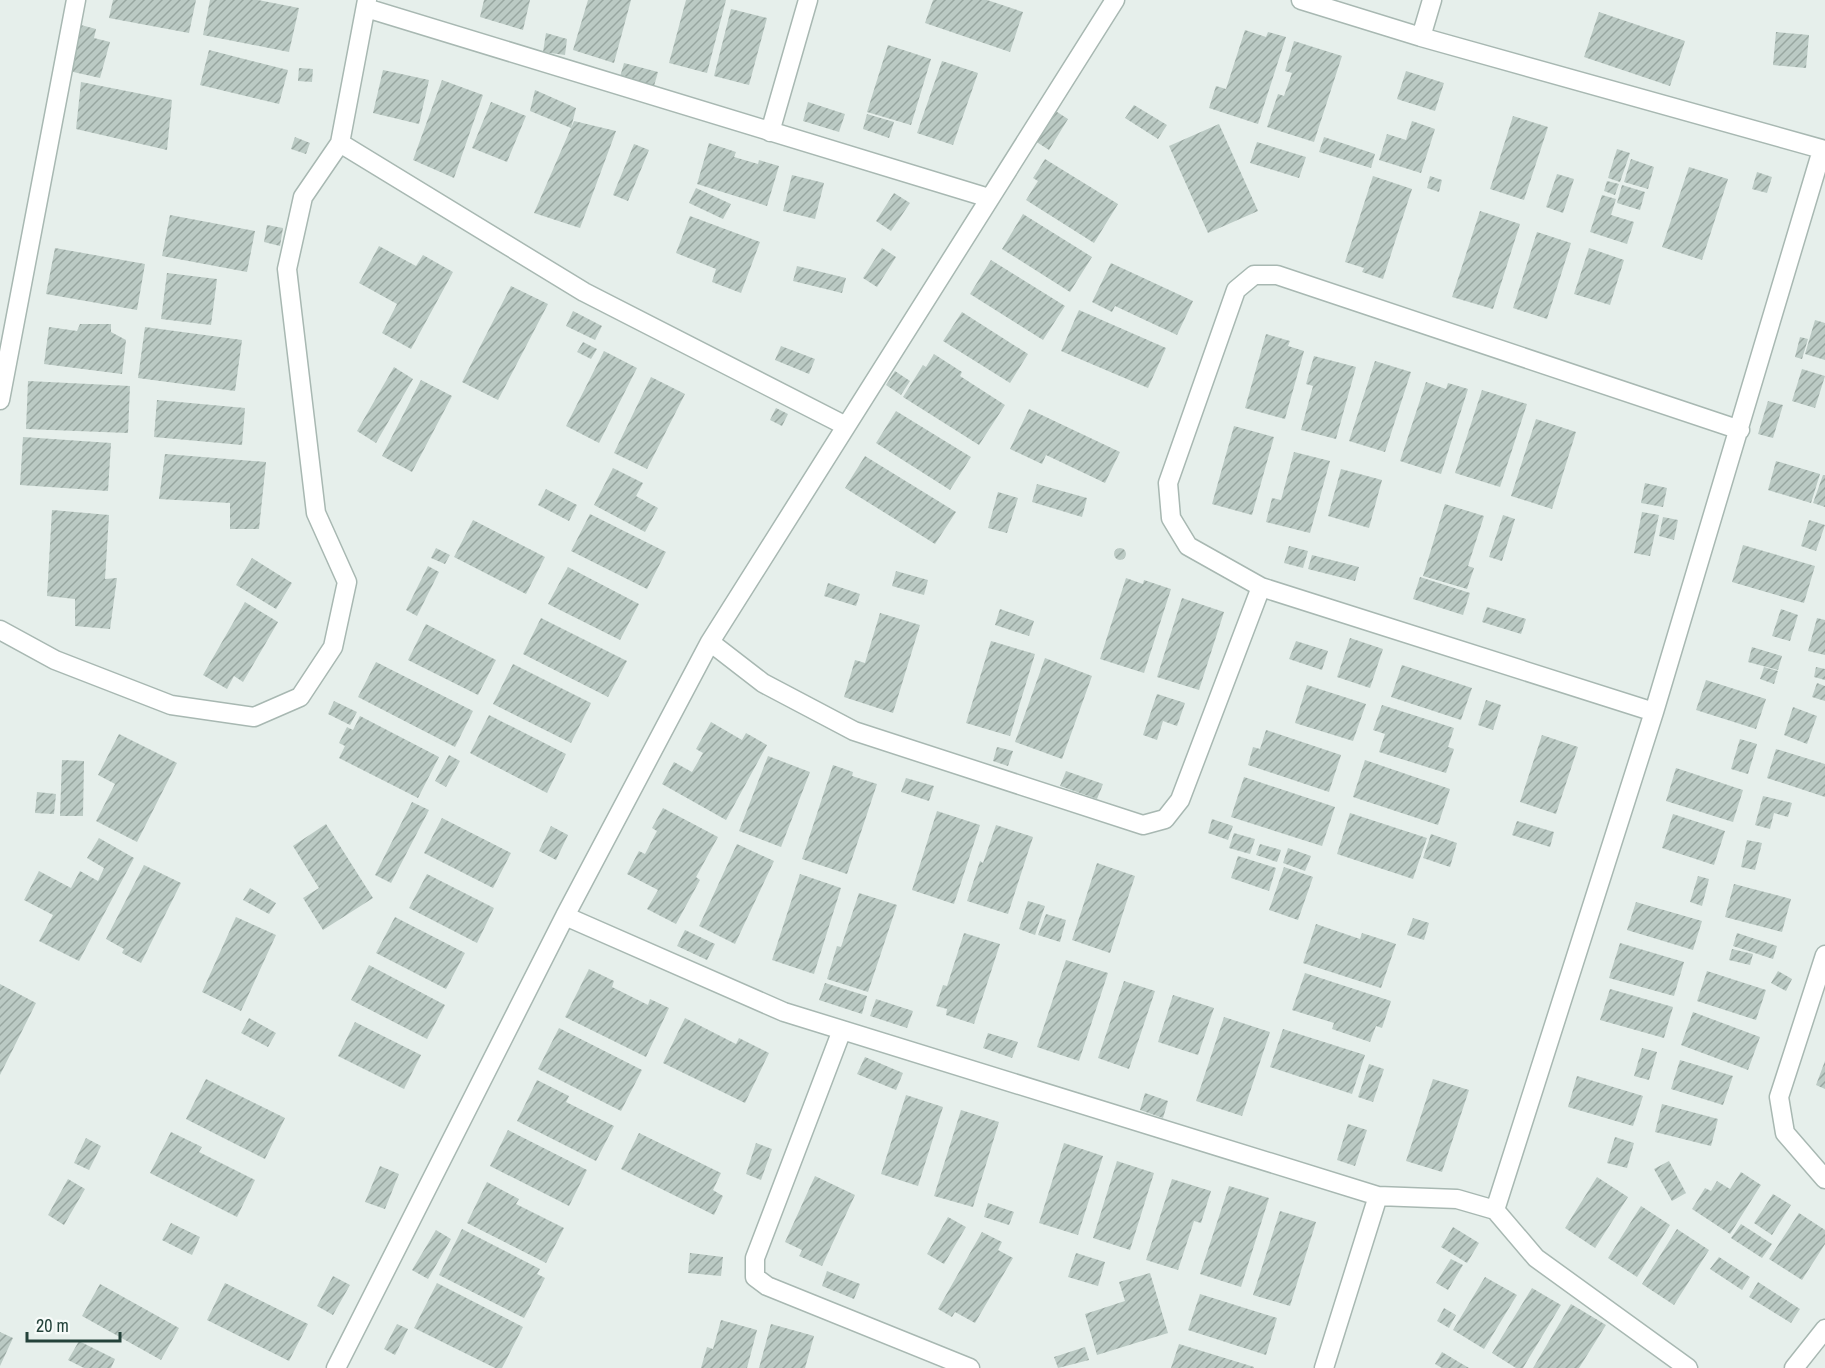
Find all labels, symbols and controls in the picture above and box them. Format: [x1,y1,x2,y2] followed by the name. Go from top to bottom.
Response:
[27,1305,120,1343] scale bar
[36,1313,69,1338] text: 20 m

